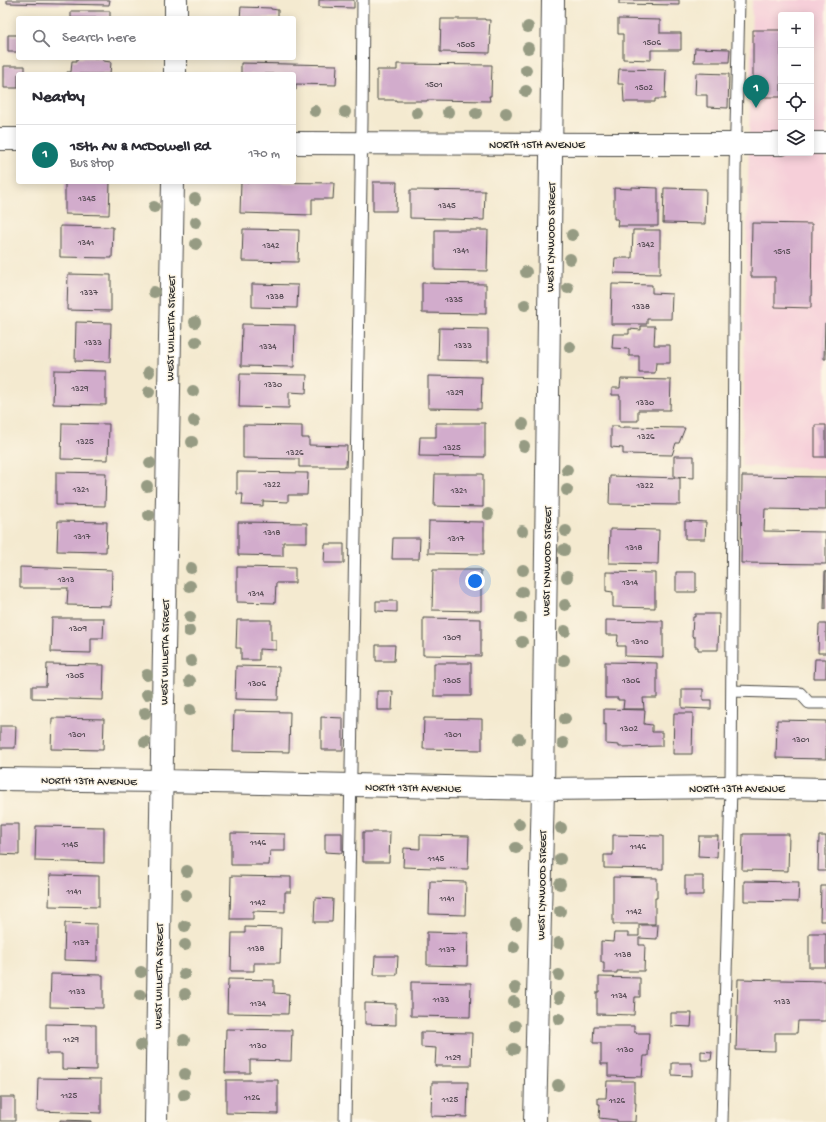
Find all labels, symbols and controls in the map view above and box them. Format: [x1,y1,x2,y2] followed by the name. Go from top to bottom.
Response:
[778,12,814,156] map controls
[778,12,814,48] button: +
[16,16,296,60] search box
[30,27,52,49] icon: search
[62,29,136,47] text: Search here
[642,38,661,49] house number: 1506
[456,40,475,51] house number: 1505
[778,48,814,84] button: −
[743,75,769,108] pin: 1
[424,80,443,91] house number: 1501
[634,83,654,94] house number: 1502
[778,84,814,120] button: locate
[32,88,85,108] text: Nearby
[778,120,814,156] button: layers
[70,138,210,156] text: 15th Av & McDowell Rd
[489,140,586,152] street label: NORTH 15TH AVENUE
[42,147,48,162] text: 1
[248,147,280,162] text: 170 m
[70,156,114,171] text: Bus stop
[545,181,559,292] street label: WEST LYNWOOD STREET
[77,194,96,205] house number: 1345
[437,201,456,212] house number: 1345
[77,238,94,249] house number: 1341
[637,240,655,251] house number: 1342
[262,241,280,252] house number: 1342
[452,246,469,257] house number: 1341
[773,247,791,258] house number: 1515
[165,274,179,381] street label: WEST WILLETTA STREET
[79,288,98,299] house number: 1337
[265,292,284,303] house number: 1338
[444,295,463,306] house number: 1335
[631,302,650,313] house number: 1338
[83,338,102,349] house number: 1333
[453,341,472,352] house number: 1333
[258,342,277,353] house number: 1334
[263,380,282,391] house number: 1330
[70,384,89,395] house number: 1329
[445,388,464,399] house number: 1329
[635,398,654,409] house number: 1330
[636,432,655,443] house number: 1326
[75,437,94,448] house number: 1325
[442,443,461,454] house number: 1325
[285,448,304,459] house number: 1326
[262,480,281,491] house number: 1322
[635,481,654,492] house number: 1322
[72,485,90,496] house number: 1321
[450,486,468,497] house number: 1321
[541,505,555,616] street label: WEST LYNWOOD STREET
[263,528,281,539] house number: 1318
[73,532,91,543] house number: 1317
[447,534,465,545] house number: 1317
[625,543,643,554] house number: 1318
[465,571,485,591] your location
[57,575,75,586] house number: 1313
[621,578,639,589] house number: 1314
[247,589,265,600] house number: 1314
[159,598,173,705] street label: WEST WILLETTA STREET
[68,624,87,635] house number: 1309
[442,633,461,644] house number: 1309
[630,637,649,648] house number: 1310
[65,671,84,682] house number: 1305
[442,676,461,687] house number: 1305
[621,676,640,687] house number: 1306
[247,679,266,690] house number: 1306
[619,724,638,735] house number: 1302
[67,730,86,741] house number: 1301
[443,730,462,741] house number: 1301
[791,735,810,746] house number: 1301
[41,775,138,789] street label: NORTH 13TH AVENUE
[365,782,462,796] street label: NORTH 13TH AVENUE
[689,784,786,796] street label: NORTH 13TH AVENUE
[536,829,550,940] street label: WEST LYNWOOD STREET
[249,838,266,849] house number: 1146
[61,840,78,851] house number: 1145
[629,842,646,853] house number: 1146
[427,854,444,865] house number: 1145
[65,887,82,898] house number: 1141
[438,894,455,905] house number: 1141
[249,898,267,909] house number: 1142
[625,907,643,918] house number: 1142
[153,922,167,1029] street label: WEST WILLETTA STREET
[72,938,90,949] house number: 1137
[247,944,265,955] house number: 1138
[438,945,456,956] house number: 1137
[614,950,632,961] house number: 1138
[68,987,86,998] house number: 1133
[610,991,628,1002] house number: 1134
[432,995,450,1006] house number: 1133
[773,997,791,1008] house number: 1133
[249,999,267,1010] house number: 1134
[62,1035,80,1046] house number: 1129
[248,1041,267,1052] house number: 1130
[615,1045,634,1056] house number: 1130
[444,1053,462,1064] house number: 1129
[60,1091,77,1102] house number: 1125
[243,1093,261,1104] house number: 1126
[441,1095,458,1106] house number: 1125
[608,1096,626,1107] house number: 1126

